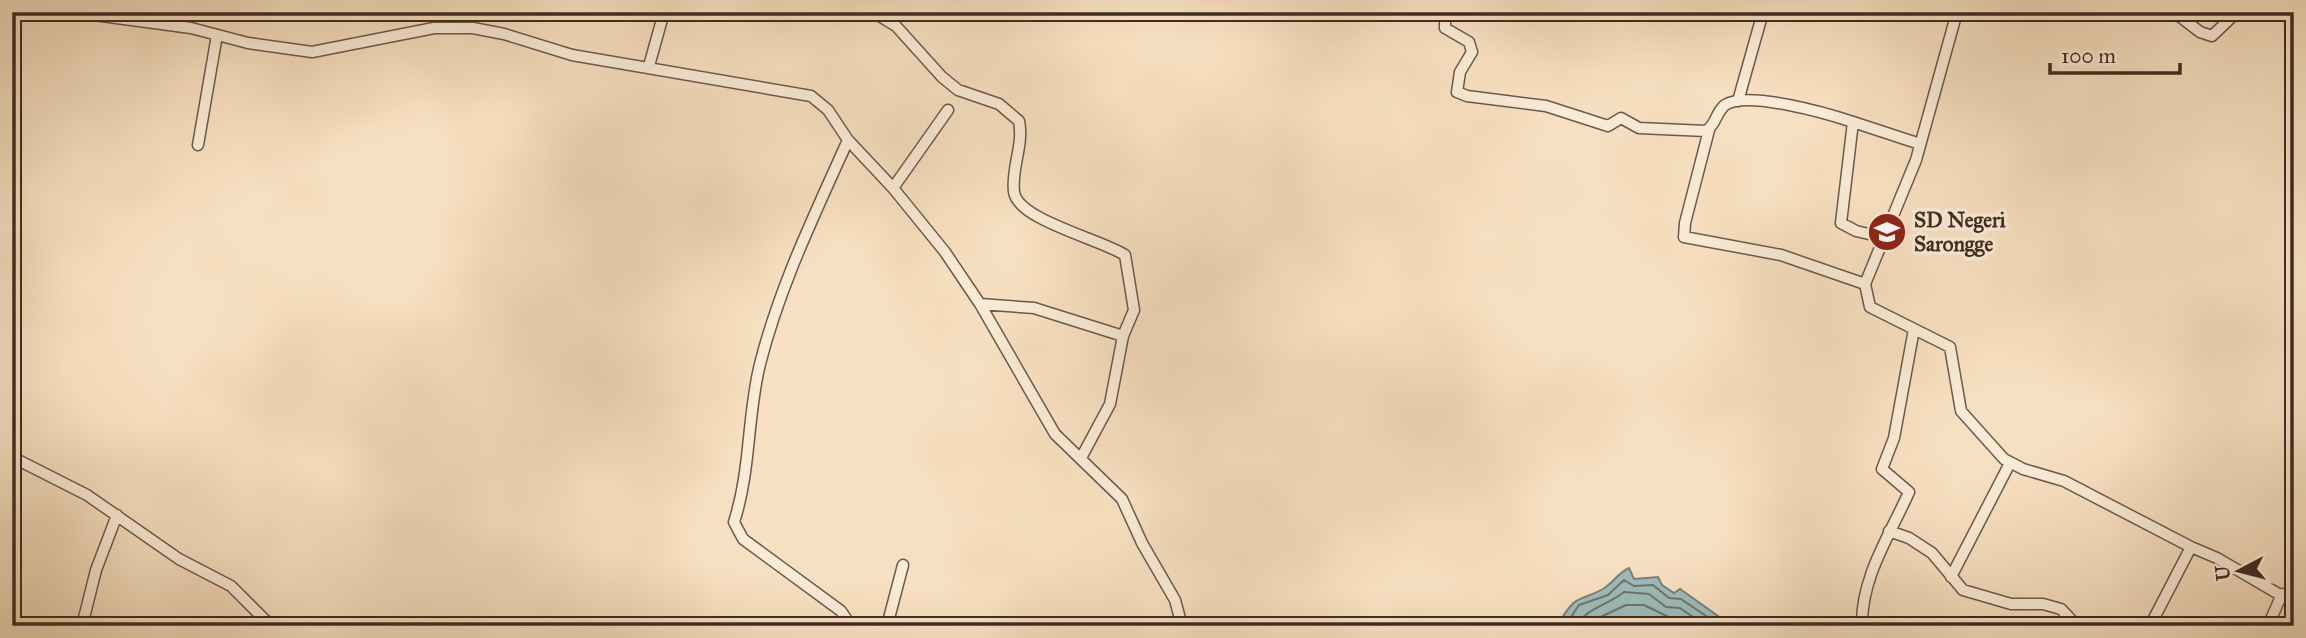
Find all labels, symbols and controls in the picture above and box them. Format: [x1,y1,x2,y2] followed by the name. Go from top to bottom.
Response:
[2050,32,2180,76] scale bar
[2061,43,2116,69] text: 100 m
[1914,207,2006,257] place label: SD Negeri Sarongge
[1866,211,1908,253] school or university icon: SD Negeri Sarongge
[2204,536,2274,606] north arrow
[2210,563,2235,582] text: U

